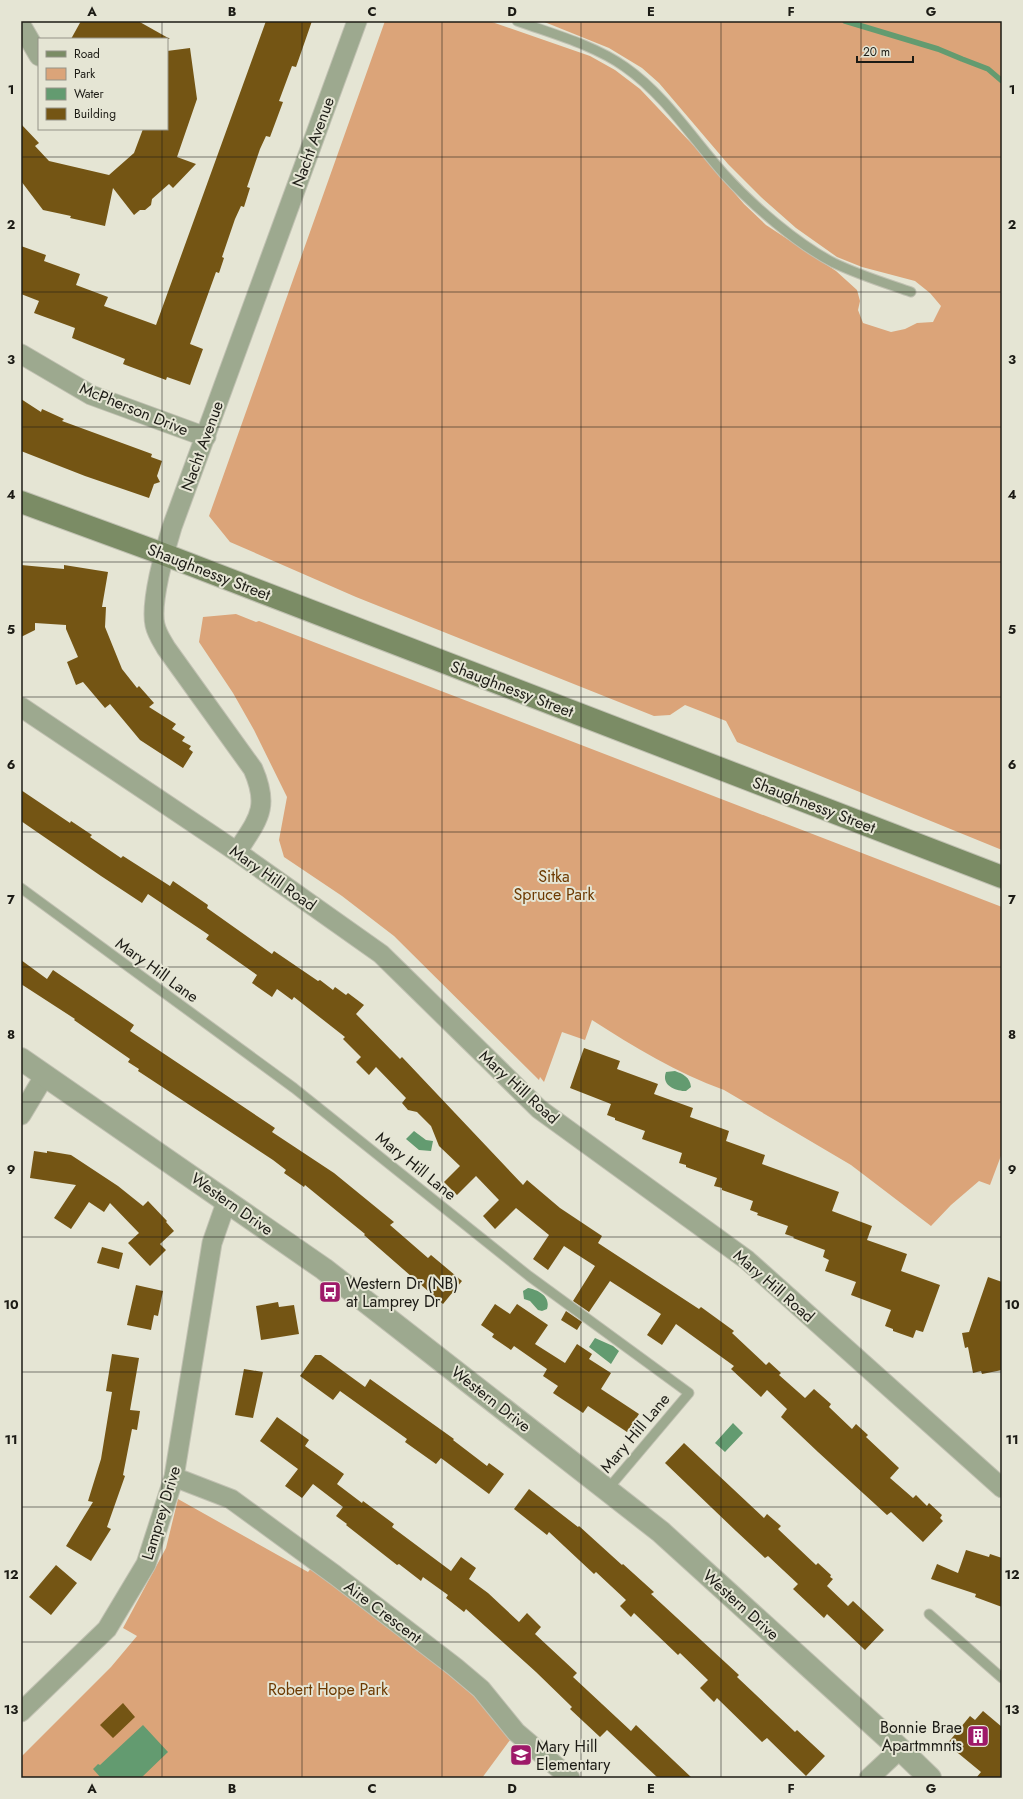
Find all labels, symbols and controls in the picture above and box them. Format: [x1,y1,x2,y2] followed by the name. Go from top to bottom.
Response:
[86,2,97,21] text: A
[228,2,237,21] text: B
[367,2,377,21] text: C
[507,2,517,21] text: D
[647,2,655,21] text: E
[787,2,795,21] text: F
[926,2,937,21] text: G
[38,38,168,130] legend
[857,38,913,64] scale bar
[863,43,890,61] text: 20 m
[74,45,100,63] text: Road
[74,65,96,83] text: Park
[8,80,14,99] text: 1
[1009,80,1015,99] text: 1
[74,85,105,103] text: Water
[286,94,340,190] street label: Nacht Avenue
[74,105,116,123] text: Building
[7,215,15,234] text: 2
[1008,215,1016,234] text: 2
[7,350,15,369] text: 3
[1008,350,1016,369] text: 3
[76,377,192,441] street label: McPherson Drive
[175,398,229,494] street label: Nacht Avenue
[6,485,16,504] text: 4
[1007,485,1017,504] text: 4
[144,538,274,606] street label: Shaughnessy Street
[7,620,15,639] text: 5
[1008,620,1016,639] text: 5
[447,655,577,723] street label: Shaughnessy Street
[7,755,16,774] text: 6
[1008,755,1017,774] text: 6
[749,771,879,839] street label: Shaughnessy Street
[225,840,321,916] street label: Mary Hill Road
[514,865,595,906] park label: Sitka Spruce Park
[7,890,15,909] text: 7
[1008,890,1016,909] text: 7
[111,932,203,1008] street label: Mary Hill Lane
[7,1025,15,1044] text: 8
[1008,1025,1016,1044] text: 8
[474,1045,564,1129] street label: Mary Hill Road
[371,1126,461,1206] street label: Mary Hill Lane
[7,1160,16,1179] text: 9
[1008,1160,1017,1179] text: 9
[186,1167,278,1241] street label: Western Drive
[728,1244,820,1328] street label: Mary Hill Road
[346,1272,458,1313] place label: Western Dr (NB) at Lamprey Dr
[317,1279,343,1305] bus stop icon: Western Dr (NB) at Lamprey Dr
[3,1295,19,1314] text: 10
[1004,1295,1020,1314] text: 10
[446,1361,536,1437] street label: Western Drive
[595,1388,675,1478] street label: Mary Hill Lane
[4,1430,18,1449] text: 11
[1005,1430,1019,1449] text: 11
[136,1463,186,1563] street label: Lamprey Drive
[698,1564,784,1646] street label: Western Drive
[3,1565,19,1584] text: 12
[1004,1565,1020,1584] text: 12
[339,1575,427,1649] street label: Aire Crescent
[268,1678,389,1701] park label: Robert Hope Park
[4,1700,18,1719] text: 13
[1005,1700,1019,1719] text: 13
[880,1716,962,1757] place label: Bonnie Brae Apartmmnts
[965,1723,991,1749] building icon: Bonnie Brae Apartmmnts
[536,1735,611,1776] place label: Mary Hill Elementary
[508,1742,534,1768] school or university icon: Mary Hill Elementary
[86,1779,97,1798] text: A
[228,1779,237,1798] text: B
[367,1779,377,1798] text: C
[507,1779,517,1798] text: D
[647,1779,655,1798] text: E
[787,1779,795,1798] text: F
[926,1779,937,1798] text: G

